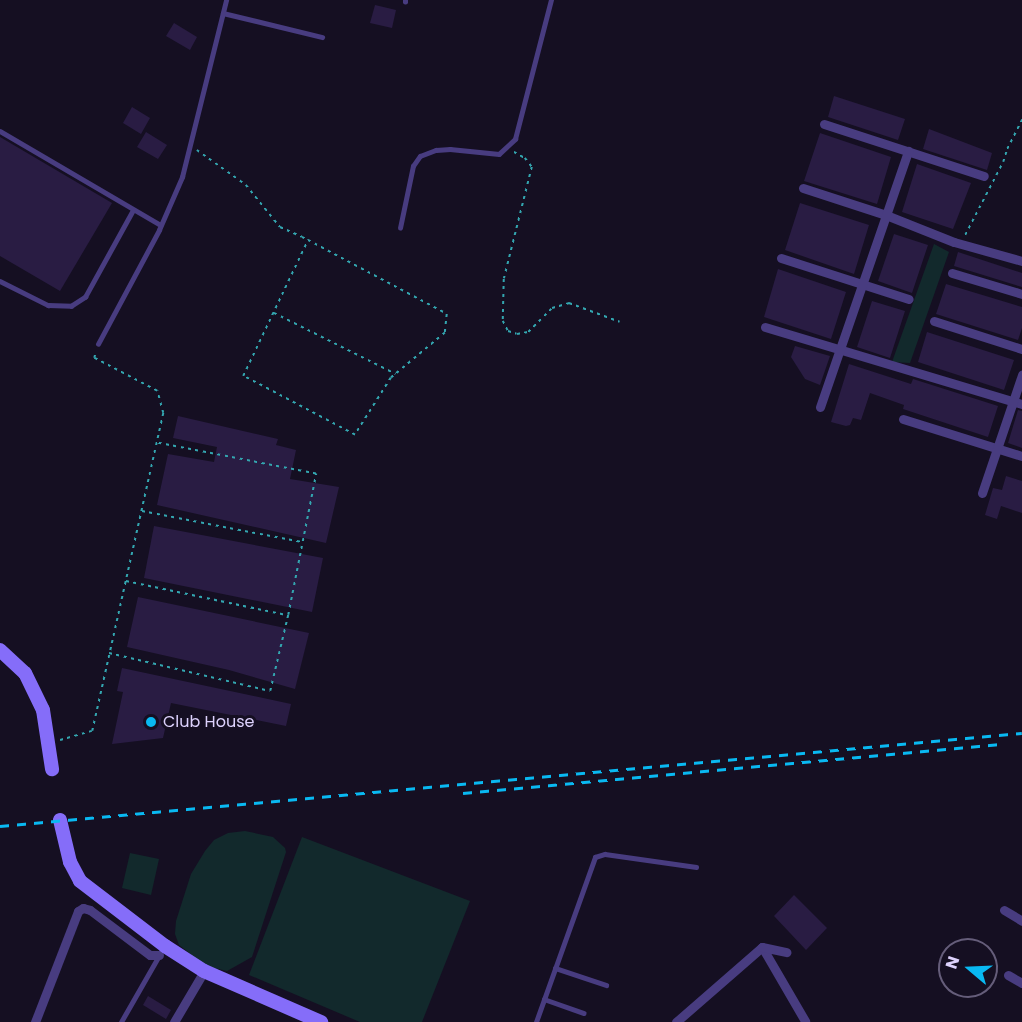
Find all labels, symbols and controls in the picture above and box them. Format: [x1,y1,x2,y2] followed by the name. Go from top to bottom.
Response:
[163,712,254,732] place label: Club House
[144,715,158,729] marker: Club House
[938,938,998,998] north arrow
[940,953,965,972] text: N

